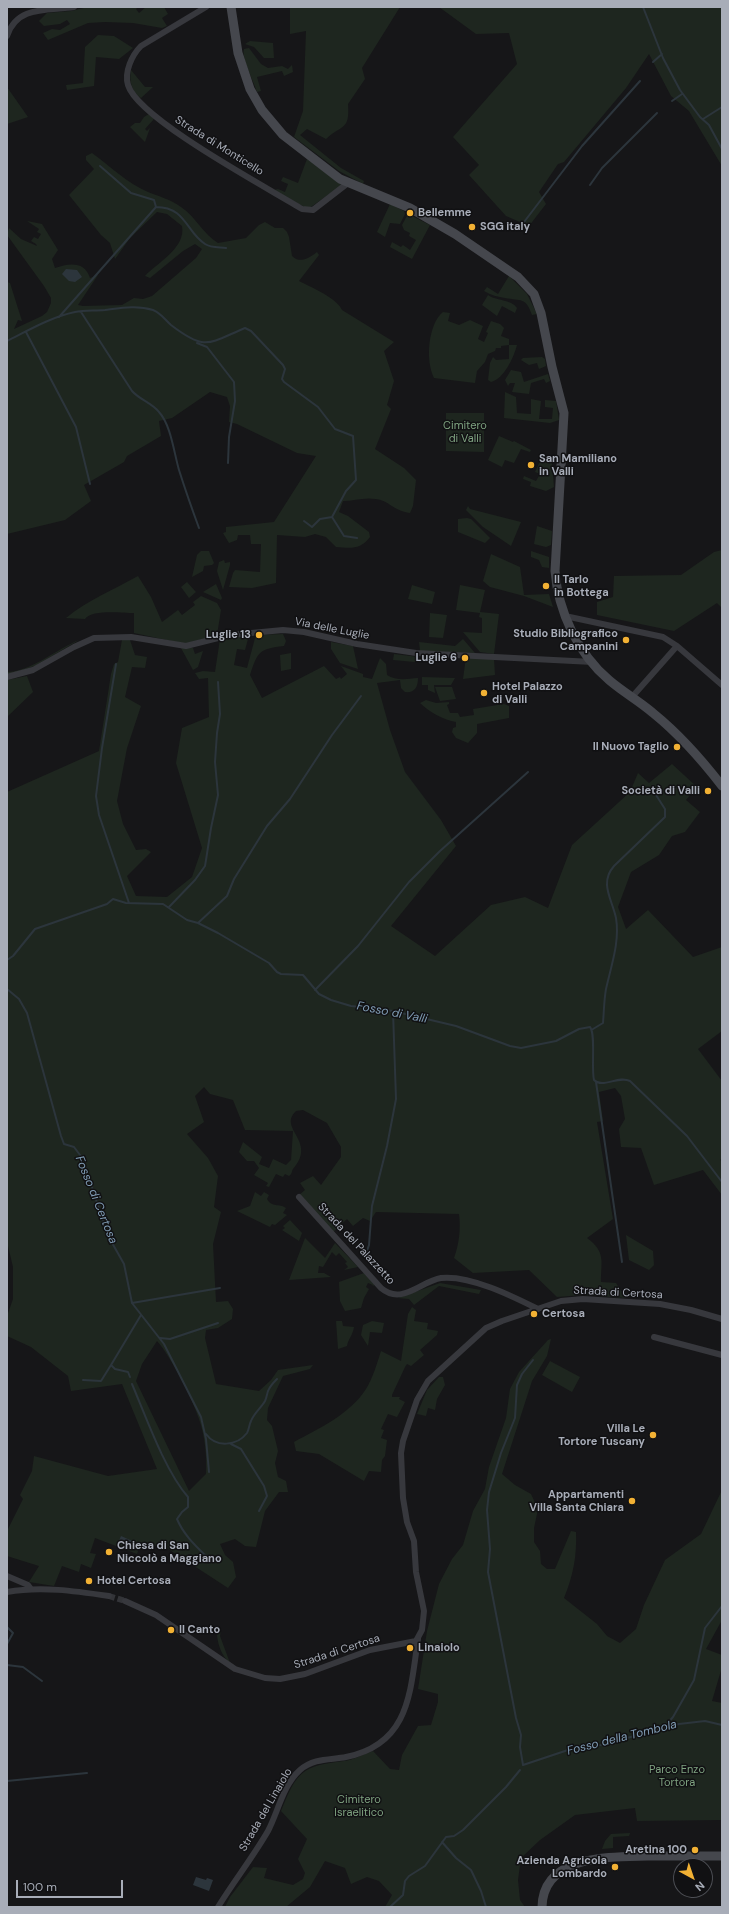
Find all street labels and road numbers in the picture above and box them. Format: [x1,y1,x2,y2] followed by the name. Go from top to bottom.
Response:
[172,113,266,179] street label: Strada di Monticello
[294,615,370,643] street label: Via delle Luglie
[315,1200,397,1288] street label: Strada del Palazzetto
[573,1284,663,1302] street label: Strada di Certosa
[292,1632,382,1672] street label: Strada di Certosa
[237,1766,295,1854] street label: Strada del Linaiolo

